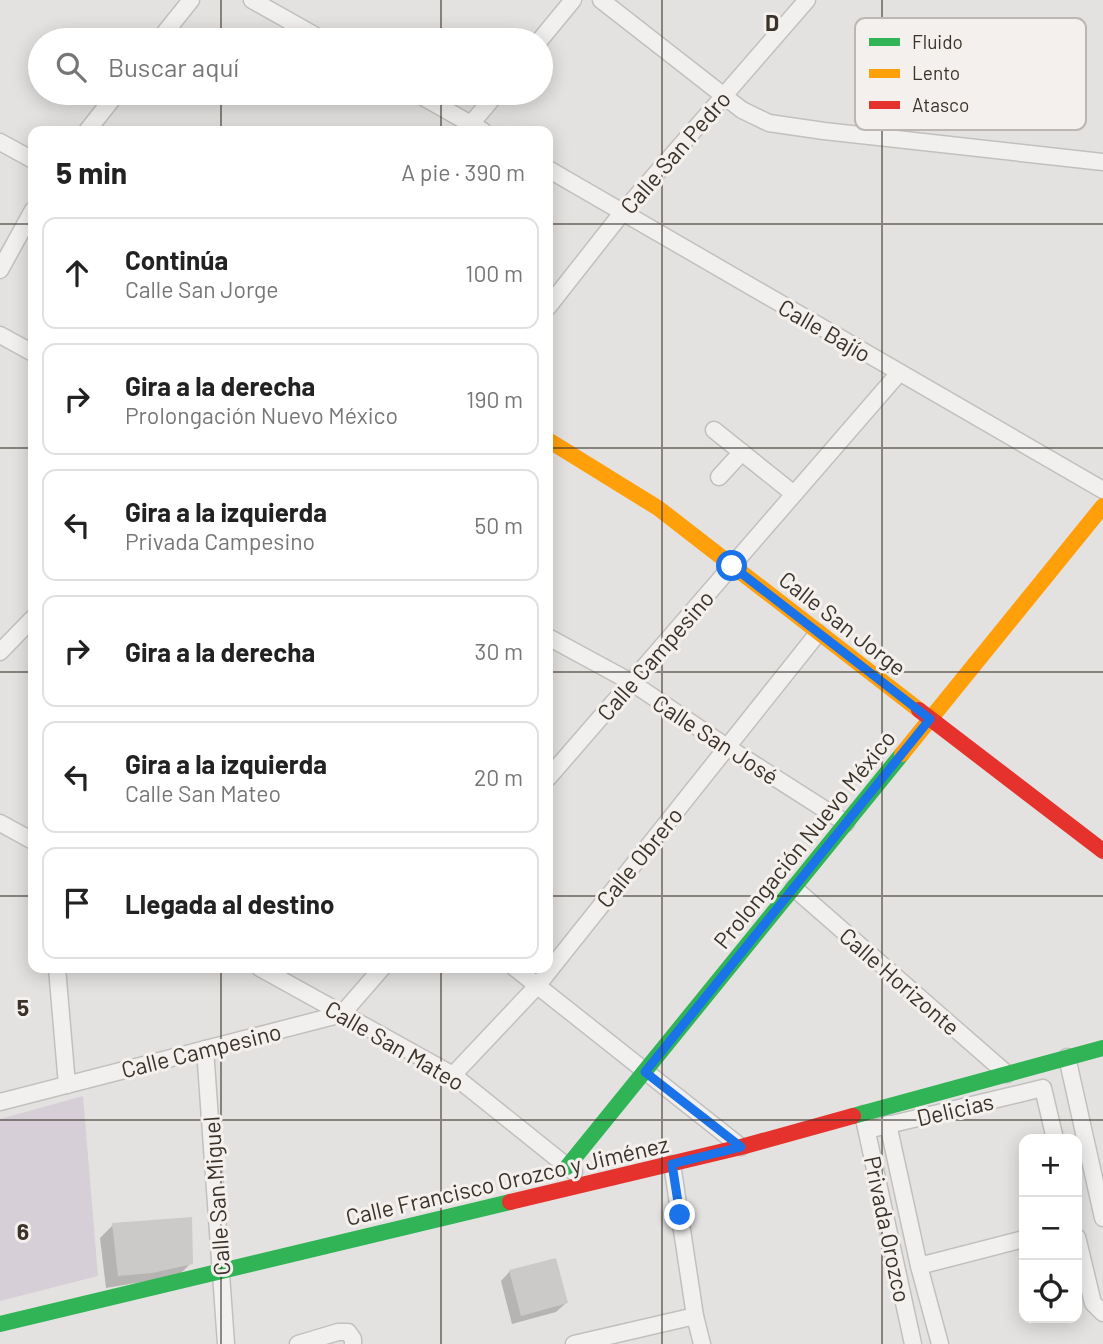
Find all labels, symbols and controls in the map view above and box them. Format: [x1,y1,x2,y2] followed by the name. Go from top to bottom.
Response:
[765,8,779,36] text: D
[855,18,1086,130] legend
[28,28,553,105] search box
[912,30,963,53] text: Fluido
[52,48,90,86] icon: search
[108,51,239,82] text: Buscar aquí
[912,61,960,84] text: Lento
[614,85,736,219] street label: Calle San Pedro
[912,93,969,116] text: Atasco
[56,154,127,190] text: 5 min
[401,158,525,186] text: A pie · 390 m
[125,244,228,275] text: Continúa
[58,254,96,292] icon: ahead
[465,259,523,287] text: 100 m
[125,275,279,303] text: Calle San Jorge
[774,292,876,368] street label: Calle Bajío
[125,370,315,401] text: Gira a la derecha
[58,380,96,418] icon: right
[466,385,523,413] text: 190 m
[125,401,398,429] text: Prolongación Nuevo México
[125,496,327,527] text: Gira a la izquierda
[58,506,96,544] icon: left
[475,511,523,539] text: 50 m
[125,527,315,555] text: Privada Campesino
[716,550,747,581] route start
[774,565,912,681] street label: Calle San Jorge
[591,584,719,726] street label: Calle Campesino
[58,632,96,670] icon: right
[125,636,315,667] text: Gira a la derecha
[475,637,523,665] text: 30 m
[648,688,784,790] street label: Calle San José
[707,724,901,954] street label: Prolongación Nuevo México
[125,748,327,779] text: Gira a la izquierda
[58,758,96,796] icon: left
[474,763,523,791] text: 20 m
[125,779,281,807] text: Calle San Mateo
[590,801,688,913] street label: Calle Obrero
[58,884,96,922] icon: arrive
[125,888,334,919] text: Llegada al destino
[834,921,966,1041] street label: Calle Horizonte
[17,993,29,1021] text: 5
[320,994,470,1096] street label: Calle San Mateo
[118,1017,284,1083] street label: Calle Campesino
[914,1087,996,1131] street label: Delicias
[196,1115,236,1277] street label: Calle San Miguel
[343,1129,671,1231] street label: Calle Francisco Orozco y Jiménez
[1019,1134,1082,1323] map controls
[1019,1134,1082,1197] button: +
[859,1153,917,1305] street label: Privada Orozco
[1019,1197,1082,1260] button: −
[664,1199,695,1230] route end
[17,1217,29,1245] text: 6
[1019,1260,1082,1323] button: locate

